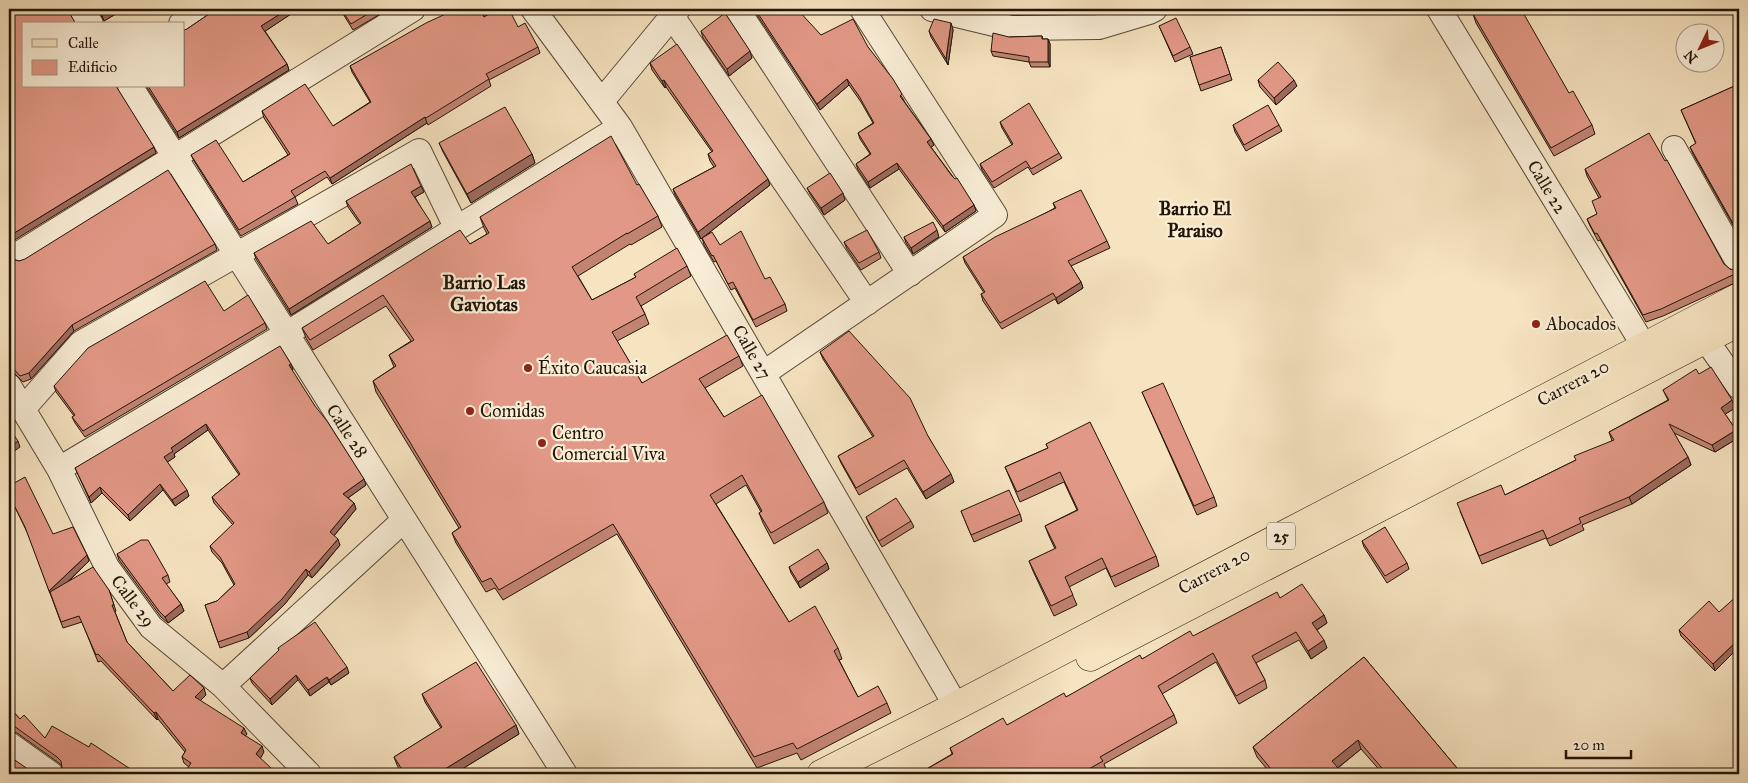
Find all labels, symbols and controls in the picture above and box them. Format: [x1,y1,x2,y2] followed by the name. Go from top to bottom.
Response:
[22,22,185,88] legend
[1676,22,1726,72] north arrow
[68,34,99,52] text: Calle
[1681,46,1701,67] text: N
[68,58,117,76] text: Edificio
[1522,156,1572,218] street label: Calle 22
[1159,197,1232,242] district label: Barrio El Paraiso
[443,271,525,316] district label: Barrio Las Gaviotas
[1545,313,1616,335] place label: Abocados
[1530,318,1542,330] marker: Abocados
[728,321,776,383] street label: Calle 27
[538,355,647,379] place label: Éxito Caucasia
[1533,355,1613,411] street label: Carrera 20
[522,362,534,374] marker: Éxito Caucasia
[322,400,372,462] street label: Calle 28
[480,400,545,422] place label: Comidas
[464,405,476,417] marker: Comidas
[552,422,665,465] place label: Centro Comercial Viva
[536,437,548,449] marker: Centro Comercial Viva
[1267,522,1295,550] road number: 25
[1174,543,1254,599] street label: Carrera 20
[106,571,160,631] street label: Calle 29
[1566,728,1630,760] scale bar
[1573,736,1605,754] text: 20 m

